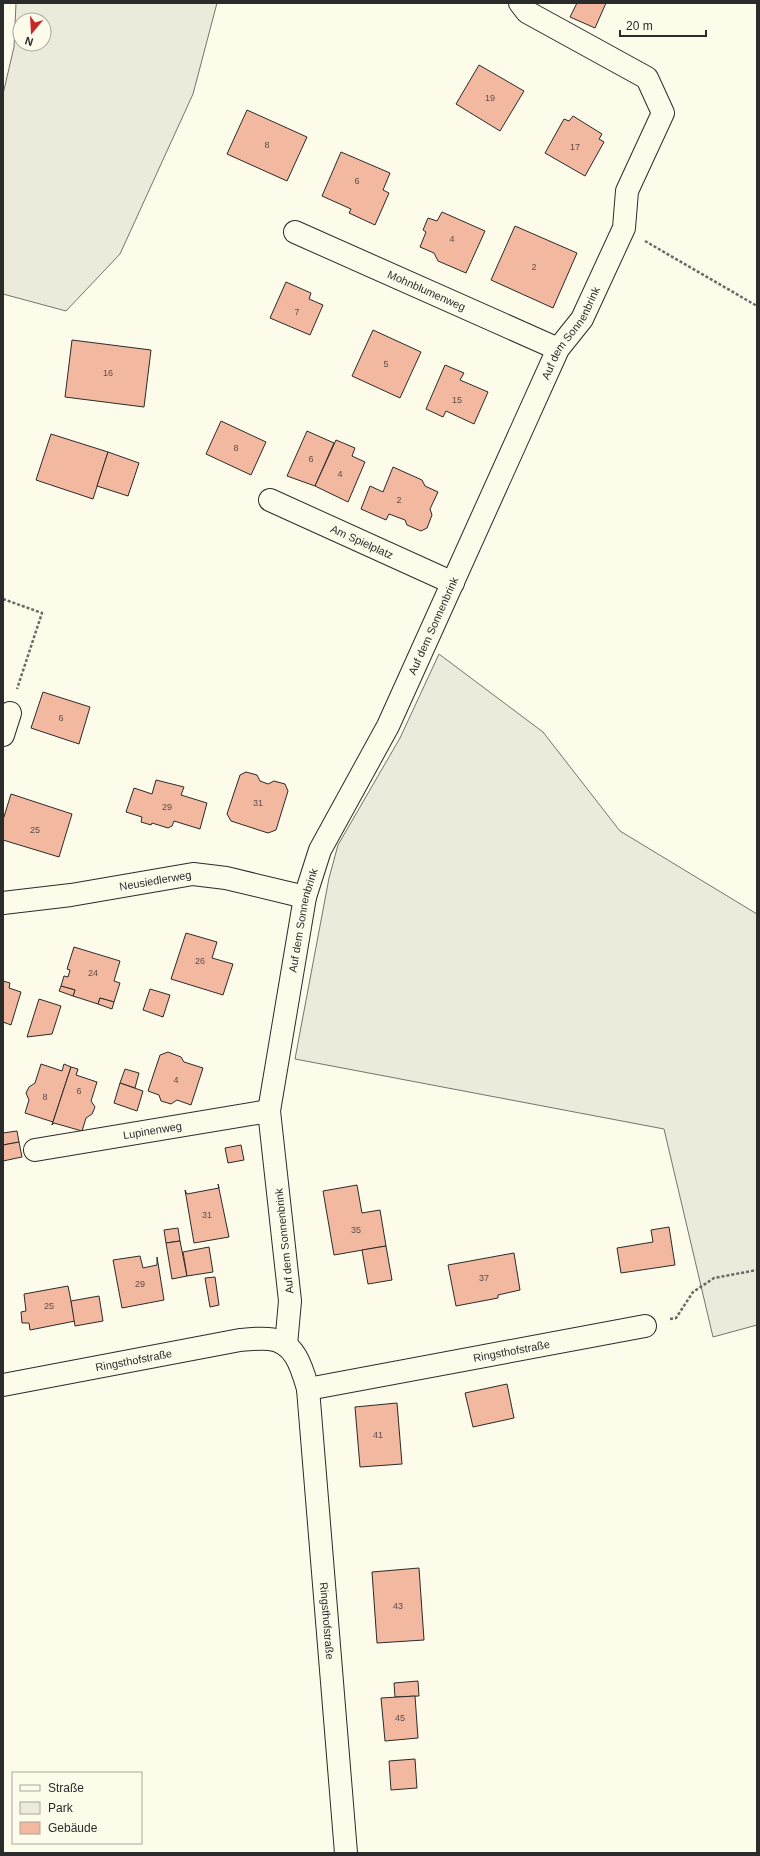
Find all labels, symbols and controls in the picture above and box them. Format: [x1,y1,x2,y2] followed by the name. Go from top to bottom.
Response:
[12,12,52,52] north arrow
[620,12,706,38] scale bar
[626,19,653,33] text: 20 m
[23,35,35,48] text: N
[485,93,495,103] house number: 19
[264,140,270,150] house number: 8
[570,142,580,152] house number: 17
[354,176,360,186] house number: 6
[449,234,455,244] house number: 4
[531,262,537,272] house number: 2
[386,268,467,313] street label: Mohnblumenweg
[539,284,602,381] street label: Auf dem Sonnenbrink
[294,307,300,317] house number: 7
[383,359,389,369] house number: 5
[103,368,113,378] house number: 16
[452,395,462,405] house number: 15
[233,443,239,453] house number: 8
[308,454,314,464] house number: 6
[337,469,343,479] house number: 4
[396,495,402,505] house number: 2
[329,522,395,561] street label: Am Spielplatz
[406,575,461,677] street label: Auf dem Sonnenbrink
[58,713,64,723] house number: 6
[253,798,263,808] house number: 31
[162,802,172,812] house number: 29
[30,825,40,835] house number: 25
[286,866,320,973] street label: Auf dem Sonnenbrink
[118,868,192,893] street label: Neusiedlerweg
[195,956,205,966] house number: 26
[88,968,98,978] house number: 24
[173,1075,179,1085] house number: 4
[76,1086,82,1096] house number: 6
[42,1092,48,1102] house number: 8
[122,1120,183,1141] street label: Lupinenweg
[272,1187,295,1294] street label: Auf dem Sonnenbrink
[202,1210,212,1220] house number: 31
[351,1225,361,1235] house number: 35
[479,1273,489,1283] house number: 37
[135,1279,145,1289] house number: 29
[44,1301,54,1311] house number: 25
[472,1338,551,1364] street label: Ringsthofstraße
[94,1347,173,1373] street label: Ringsthofstraße
[373,1430,383,1440] house number: 41
[318,1582,336,1660] street label: Ringsthofstraße
[393,1601,403,1611] house number: 43
[395,1713,405,1723] house number: 45
[12,1772,142,1844] legend
[48,1781,84,1795] text: Straße
[48,1801,74,1815] text: Park
[48,1821,98,1835] text: Gebäude

